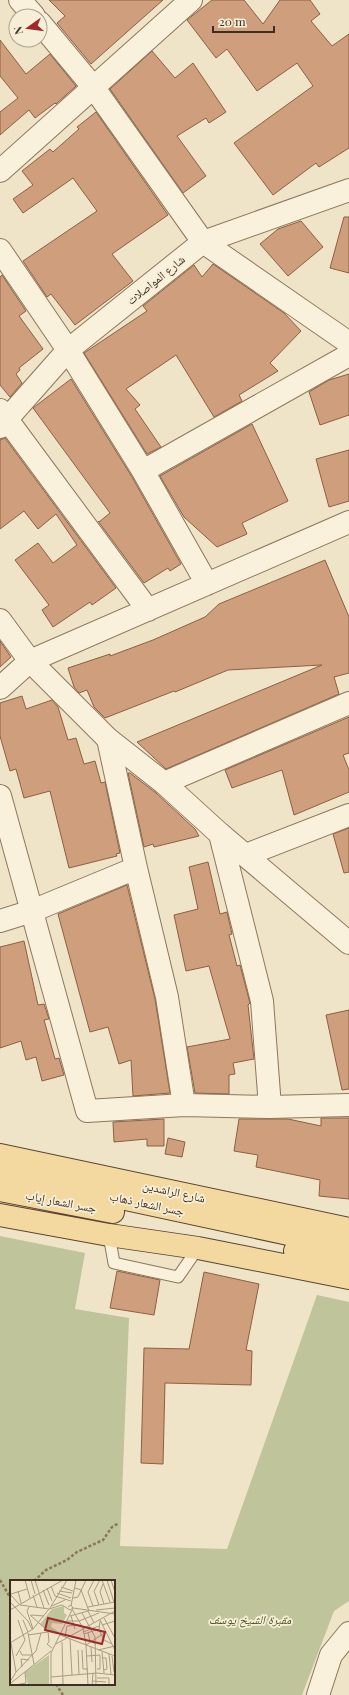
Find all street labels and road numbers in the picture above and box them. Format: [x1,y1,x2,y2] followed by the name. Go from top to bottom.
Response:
[123,251,189,308] street label: شارع المواصلات
[141,1177,207,1206] street label: شارع الراشدين
[24,1186,98,1216] street label: جسر الشعار إياب
[108,1187,186,1219] street label: جسر الشعار ذهاب

